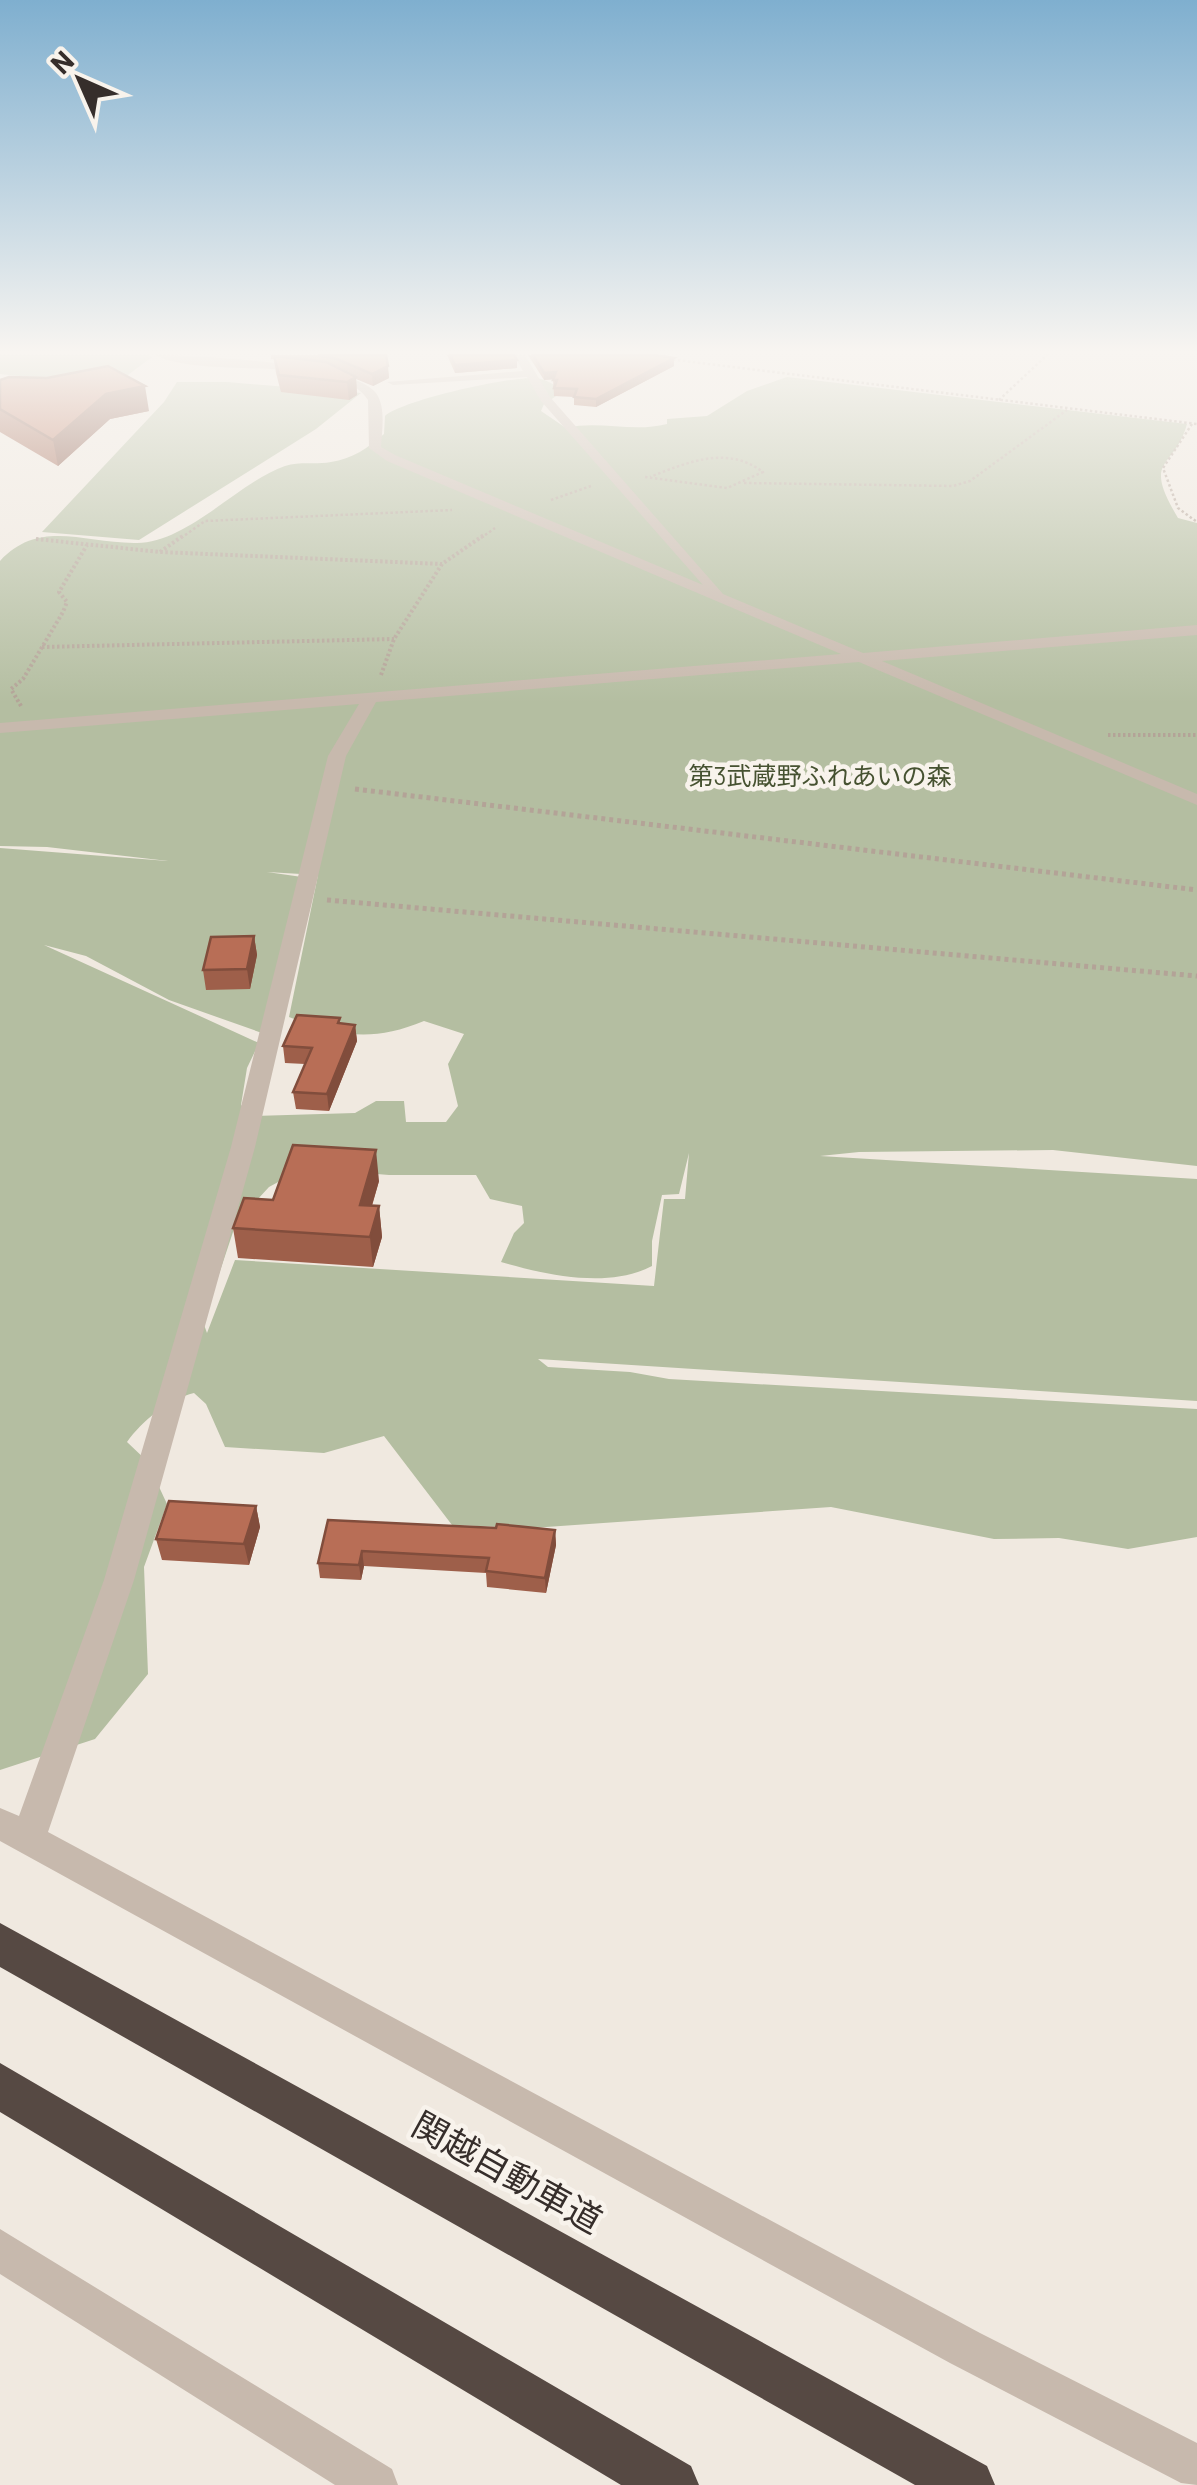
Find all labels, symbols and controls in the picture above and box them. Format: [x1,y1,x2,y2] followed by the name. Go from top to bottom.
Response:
[30,30,130,130] north arrow
[43,43,80,80] text: N
[689,760,951,790] park label: 第3武蔵野ふれあいの森
[406,2102,610,2241] street label: 関越自動車道

